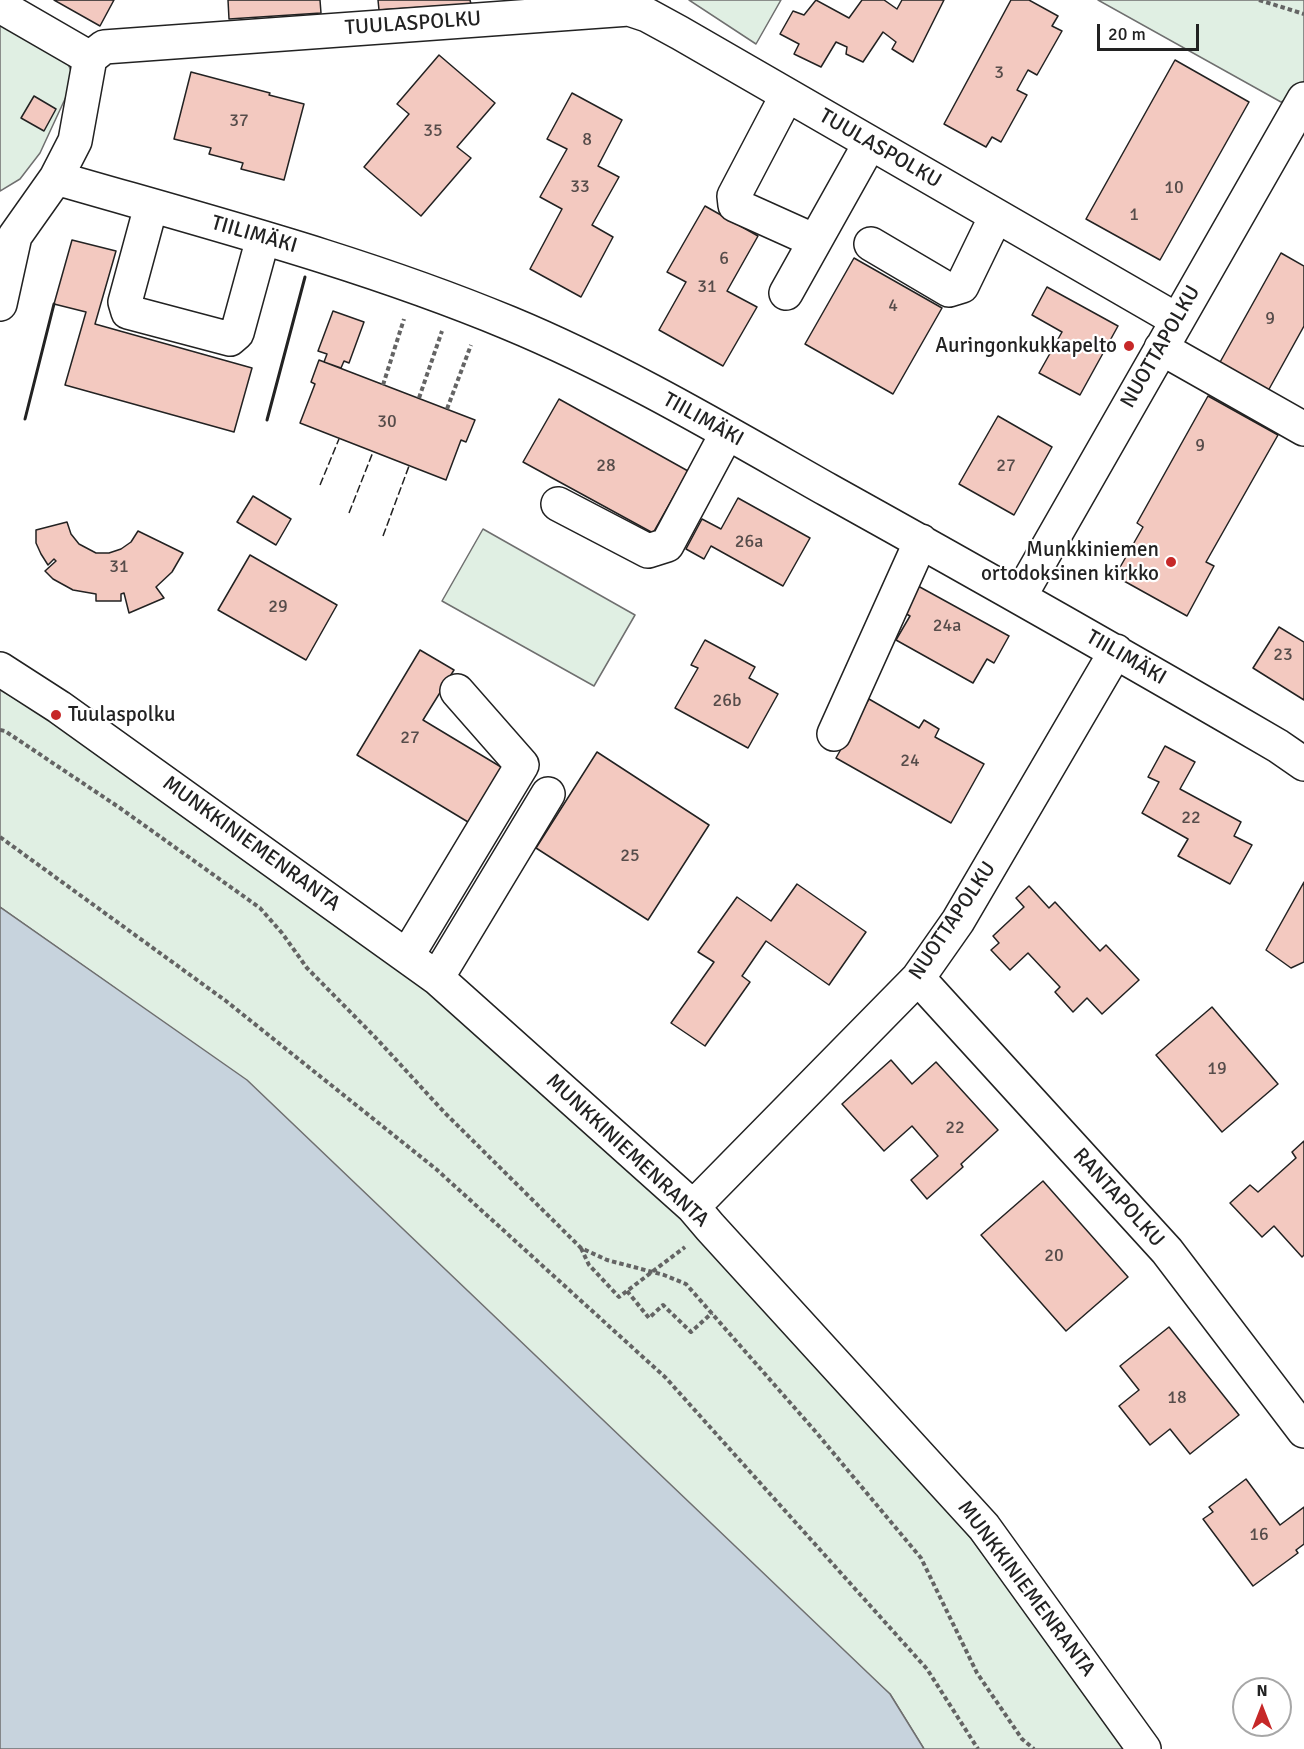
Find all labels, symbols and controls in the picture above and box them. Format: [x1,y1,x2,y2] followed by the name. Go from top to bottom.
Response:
[344,7,482,41] street label: TUULASPOLKU
[1100,12,1202,50] scale bar
[1108,23,1146,45] text: 20 m
[994,62,1004,84] house number: 3
[815,104,945,194] street label: TUULASPOLKU
[229,110,249,132] house number: 37
[423,120,443,142] house number: 35
[582,129,592,151] house number: 8
[570,176,590,198] house number: 33
[1164,177,1184,199] house number: 10
[1129,204,1139,226] house number: 1
[208,211,300,259] street label: TIILIMÄKI
[719,248,729,270] house number: 6
[697,276,717,298] house number: 31
[1116,281,1206,413] street label: NUOTTAPOLKU
[888,295,898,317] house number: 4
[1265,308,1275,330] house number: 9
[935,333,1117,359] place label: Auringonkukkapelto
[1122,339,1136,353] marker: Auringonkukkapelto
[658,388,748,452] street label: TIILIMÄKI
[377,411,397,433] house number: 30
[1195,435,1205,457] house number: 9
[596,455,616,477] house number: 28
[996,455,1016,477] house number: 27
[735,531,763,553] house number: 26a
[981,537,1159,587] place label: Munkkiniemen ortodoksinen kirkko
[1164,555,1178,569] marker: Munkkiniemen ortodoksinen kirkko
[109,556,129,578] house number: 31
[268,596,288,618] house number: 29
[933,615,961,637] house number: 24a
[1082,625,1170,691] street label: TIILIMÄKI
[1273,644,1293,666] house number: 23
[713,690,741,712] house number: 26b
[68,702,175,728] place label: Tuulaspolku
[49,708,63,722] marker: Tuulaspolku
[400,727,420,749] house number: 27
[900,750,920,772] house number: 24
[157,771,345,917] street label: MUNKKINIEMENRANTA
[1181,807,1201,829] house number: 22
[620,845,640,867] house number: 25
[904,857,1002,985] street label: NUOTTAPOLKU
[1207,1058,1227,1080] house number: 19
[540,1069,714,1233] street label: MUNKKINIEMENRANTA
[945,1117,965,1139] house number: 22
[1067,1143,1169,1253] street label: RANTAPOLKU
[1044,1245,1064,1267] house number: 20
[1167,1387,1187,1409] house number: 18
[952,1496,1100,1682] street label: MUNKKINIEMENRANTA
[1249,1524,1269,1546] house number: 16
[1232,1677,1292,1737] north arrow
[1256,1681,1268,1701] text: N

